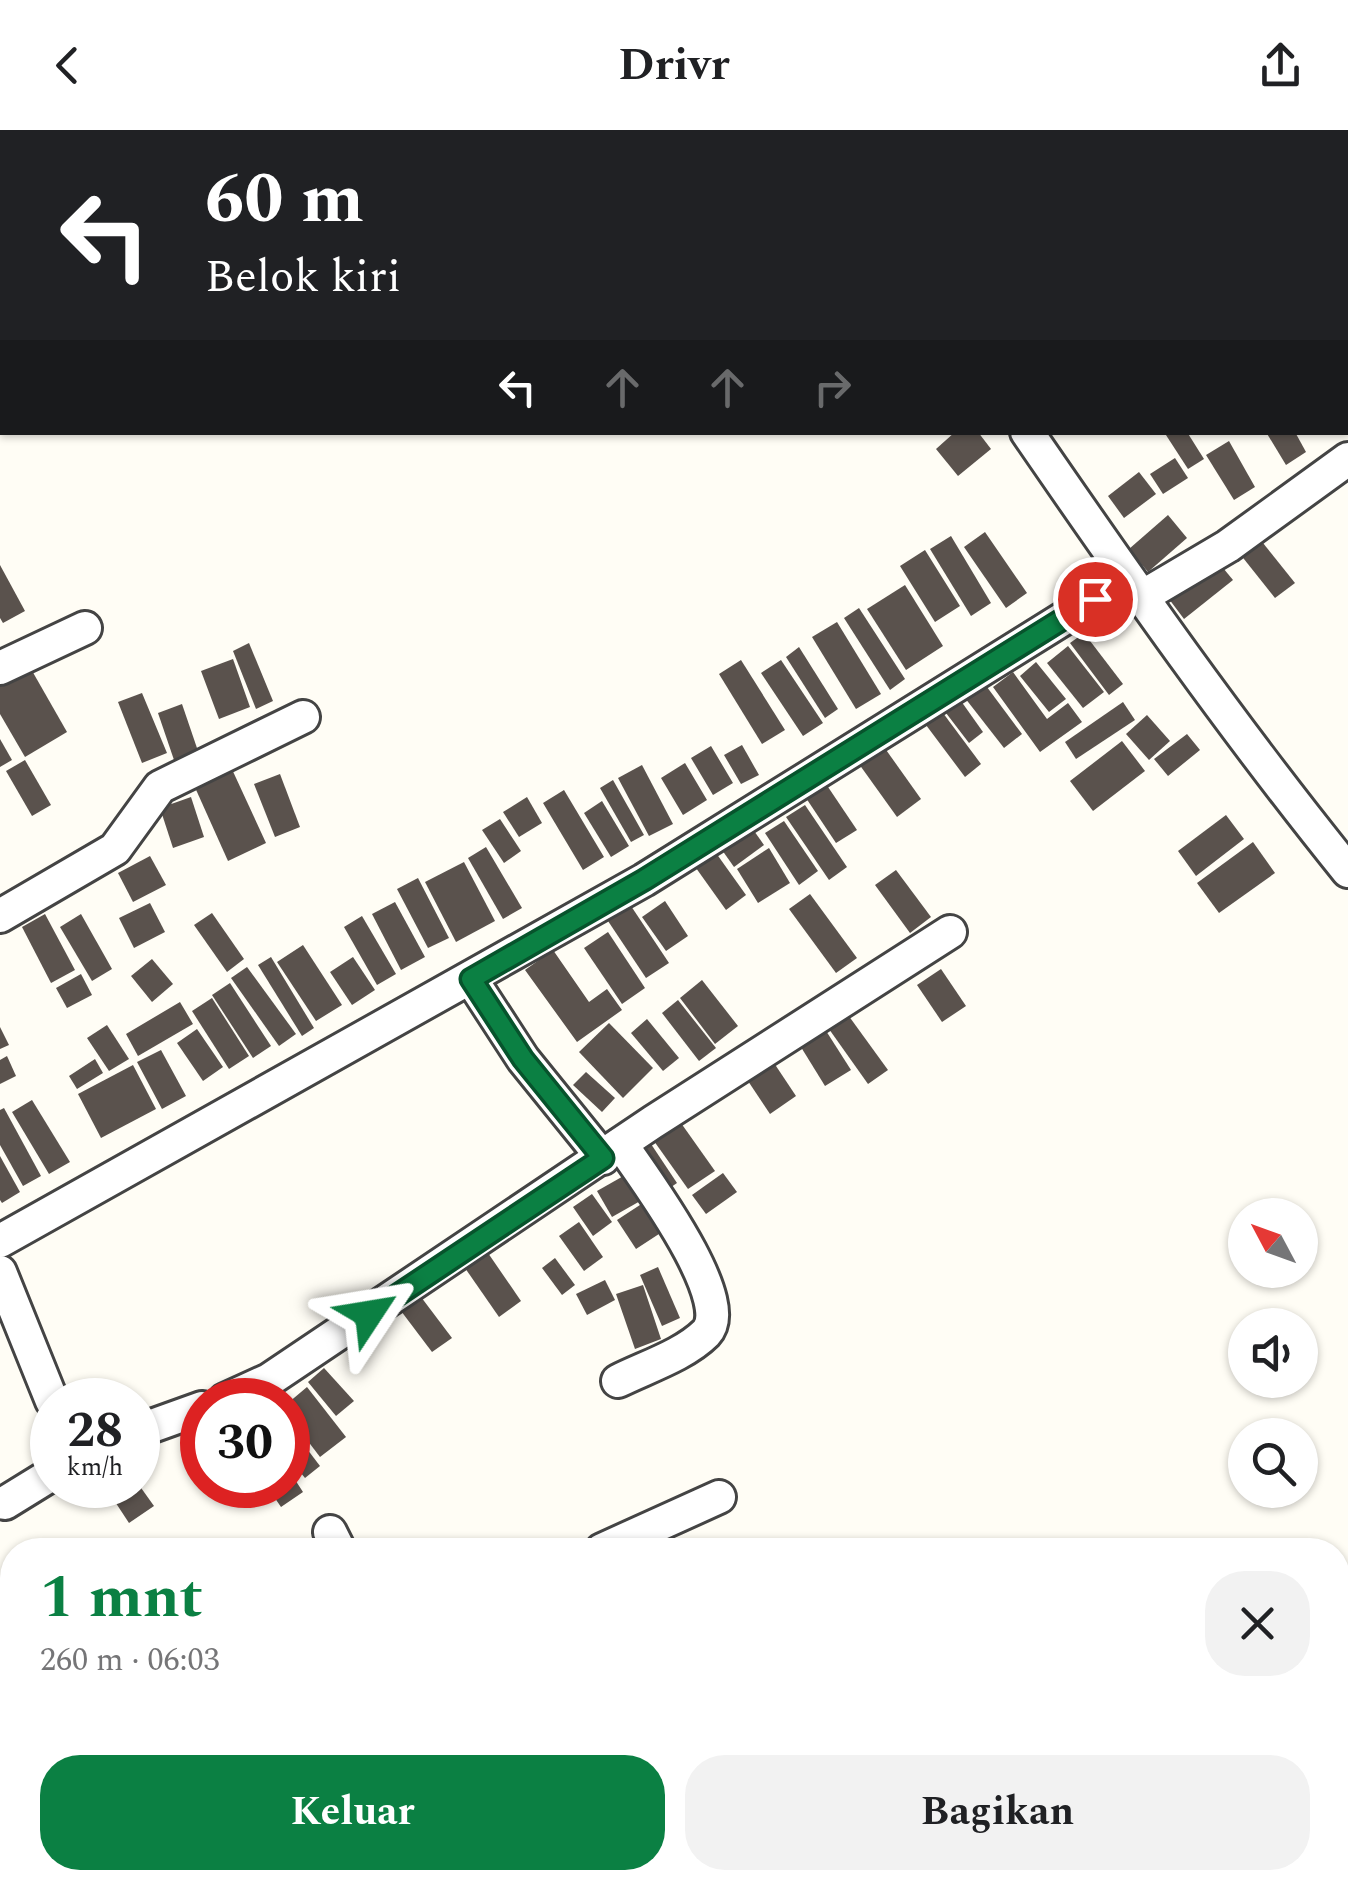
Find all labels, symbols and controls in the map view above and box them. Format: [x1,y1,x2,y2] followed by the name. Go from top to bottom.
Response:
[618,31,730,100] text: Drivr
[40,38,95,93] icon: back
[1253,38,1308,93] icon: share
[205,147,364,253] text: 60 m
[40,170,170,300] icon: left
[205,243,401,312] text: Belok kiri
[490,360,545,415] icon: left
[595,360,650,415] icon: ahead
[700,360,755,415] icon: ahead
[805,360,860,415] icon: right
[1053,557,1138,642] pin
[1068,572,1123,627] icon: arrive
[1228,1198,1318,1288] north arrow
[1228,1198,1318,1508] map controls
[317,1262,421,1366] position arrow
[1228,1308,1318,1398] button: sound
[180,1378,310,1508] speed limit sign: 30
[67,1393,123,1469] text: 28
[1228,1418,1318,1508] button: search
[67,1449,123,1487] text: km/h
[40,1552,203,1644] text: 1 mnt
[1205,1571,1310,1676] button: close
[40,1636,220,1685] text: 260 m · 06:03
[40,1755,665,1870] button: Keluar
[685,1755,1310,1870] button: Bagikan

